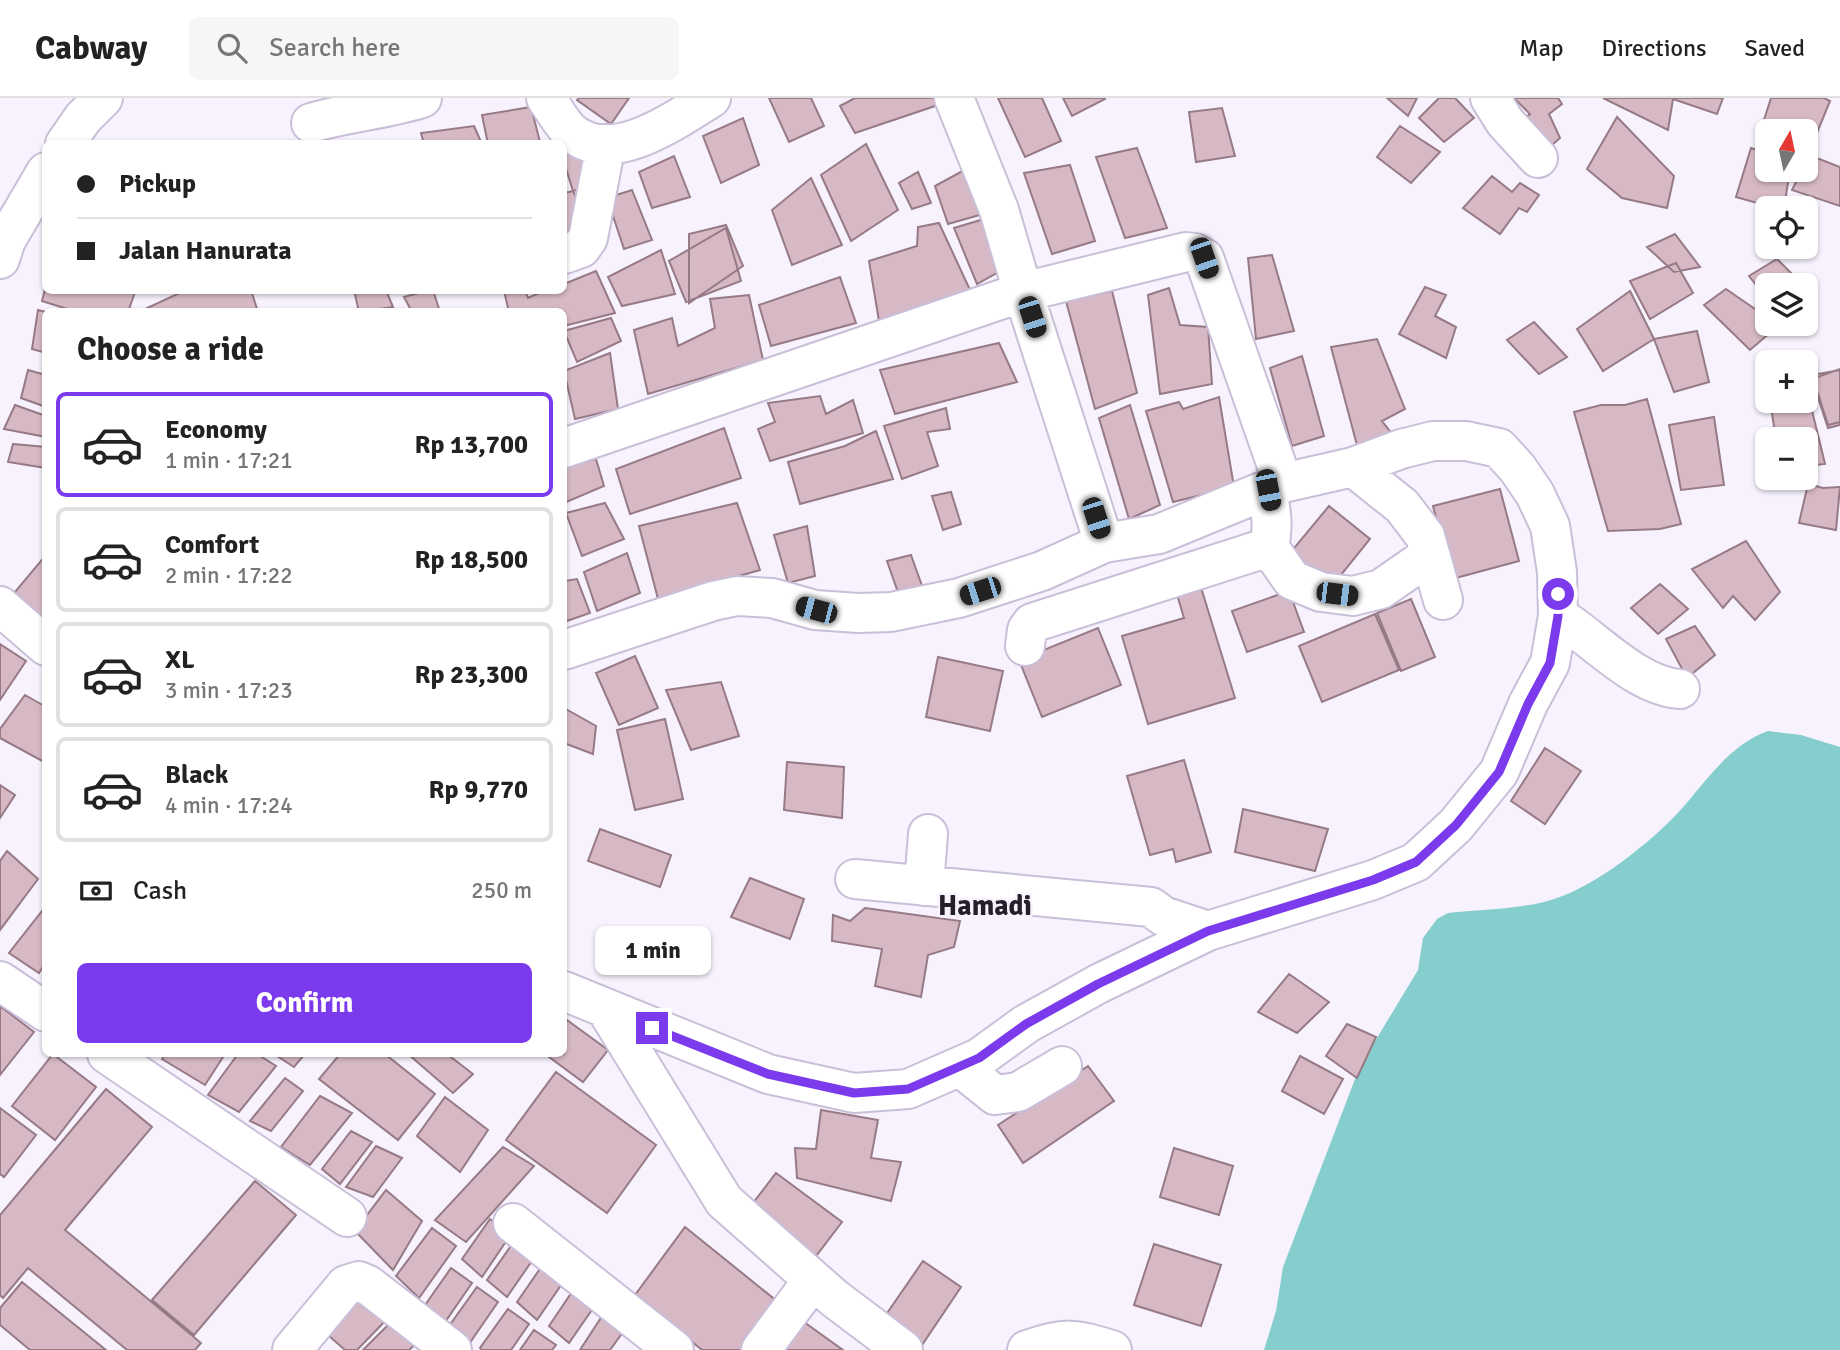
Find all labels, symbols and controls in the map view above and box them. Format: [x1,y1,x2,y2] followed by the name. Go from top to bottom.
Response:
[189,17,679,80] search box
[35,28,147,69] text: Cabway
[213,29,251,67] icon: search
[269,32,400,64] text: Search here
[1519,33,1564,63] text: Map
[1602,33,1707,63] text: Directions
[1745,33,1805,63] text: Saved
[1755,119,1818,182] north arrow
[1755,119,1818,490] map controls
[119,168,196,200] text: Pickup
[1755,196,1818,259] button: locate
[119,235,292,267] text: Jalan Hanurata
[1188,235,1221,281] car
[1755,273,1818,336] button: layers
[1016,294,1049,340] car
[77,330,264,369] text: Choose a ride
[1755,350,1818,413] button: +
[81,413,144,476] icon: car
[165,414,267,446] text: Economy
[1755,427,1818,490] button: −
[414,429,528,461] text: Rp 13,700
[165,446,293,475] text: 1 min · 17:21
[1254,467,1283,513] car
[1080,495,1113,541] car
[81,528,144,591] icon: car
[165,529,259,561] text: Comfort
[414,544,528,576] text: Rp 18,500
[165,561,293,590] text: 2 min · 17:22
[957,575,1004,607] car
[1542,578,1574,610] route start
[1315,581,1360,607] car
[793,594,840,626] car
[81,643,144,706] icon: car
[165,644,195,676] text: XL
[414,659,528,691] text: Rp 23,300
[165,676,293,705] text: 3 min · 17:23
[81,758,144,821] icon: car
[165,759,228,791] text: Black
[428,774,528,806] text: Rp 9,770
[165,791,293,820] text: 4 min · 17:24
[77,872,115,910] icon: cash
[133,875,187,907] text: Cash
[471,876,532,905] text: 250 m
[938,889,1032,923] district label: Hamadi
[594,926,710,976] callout: 1 min
[625,936,681,965] text: 1 min
[77,963,532,1043] button: Confirm
[636,1012,668,1044] route end

